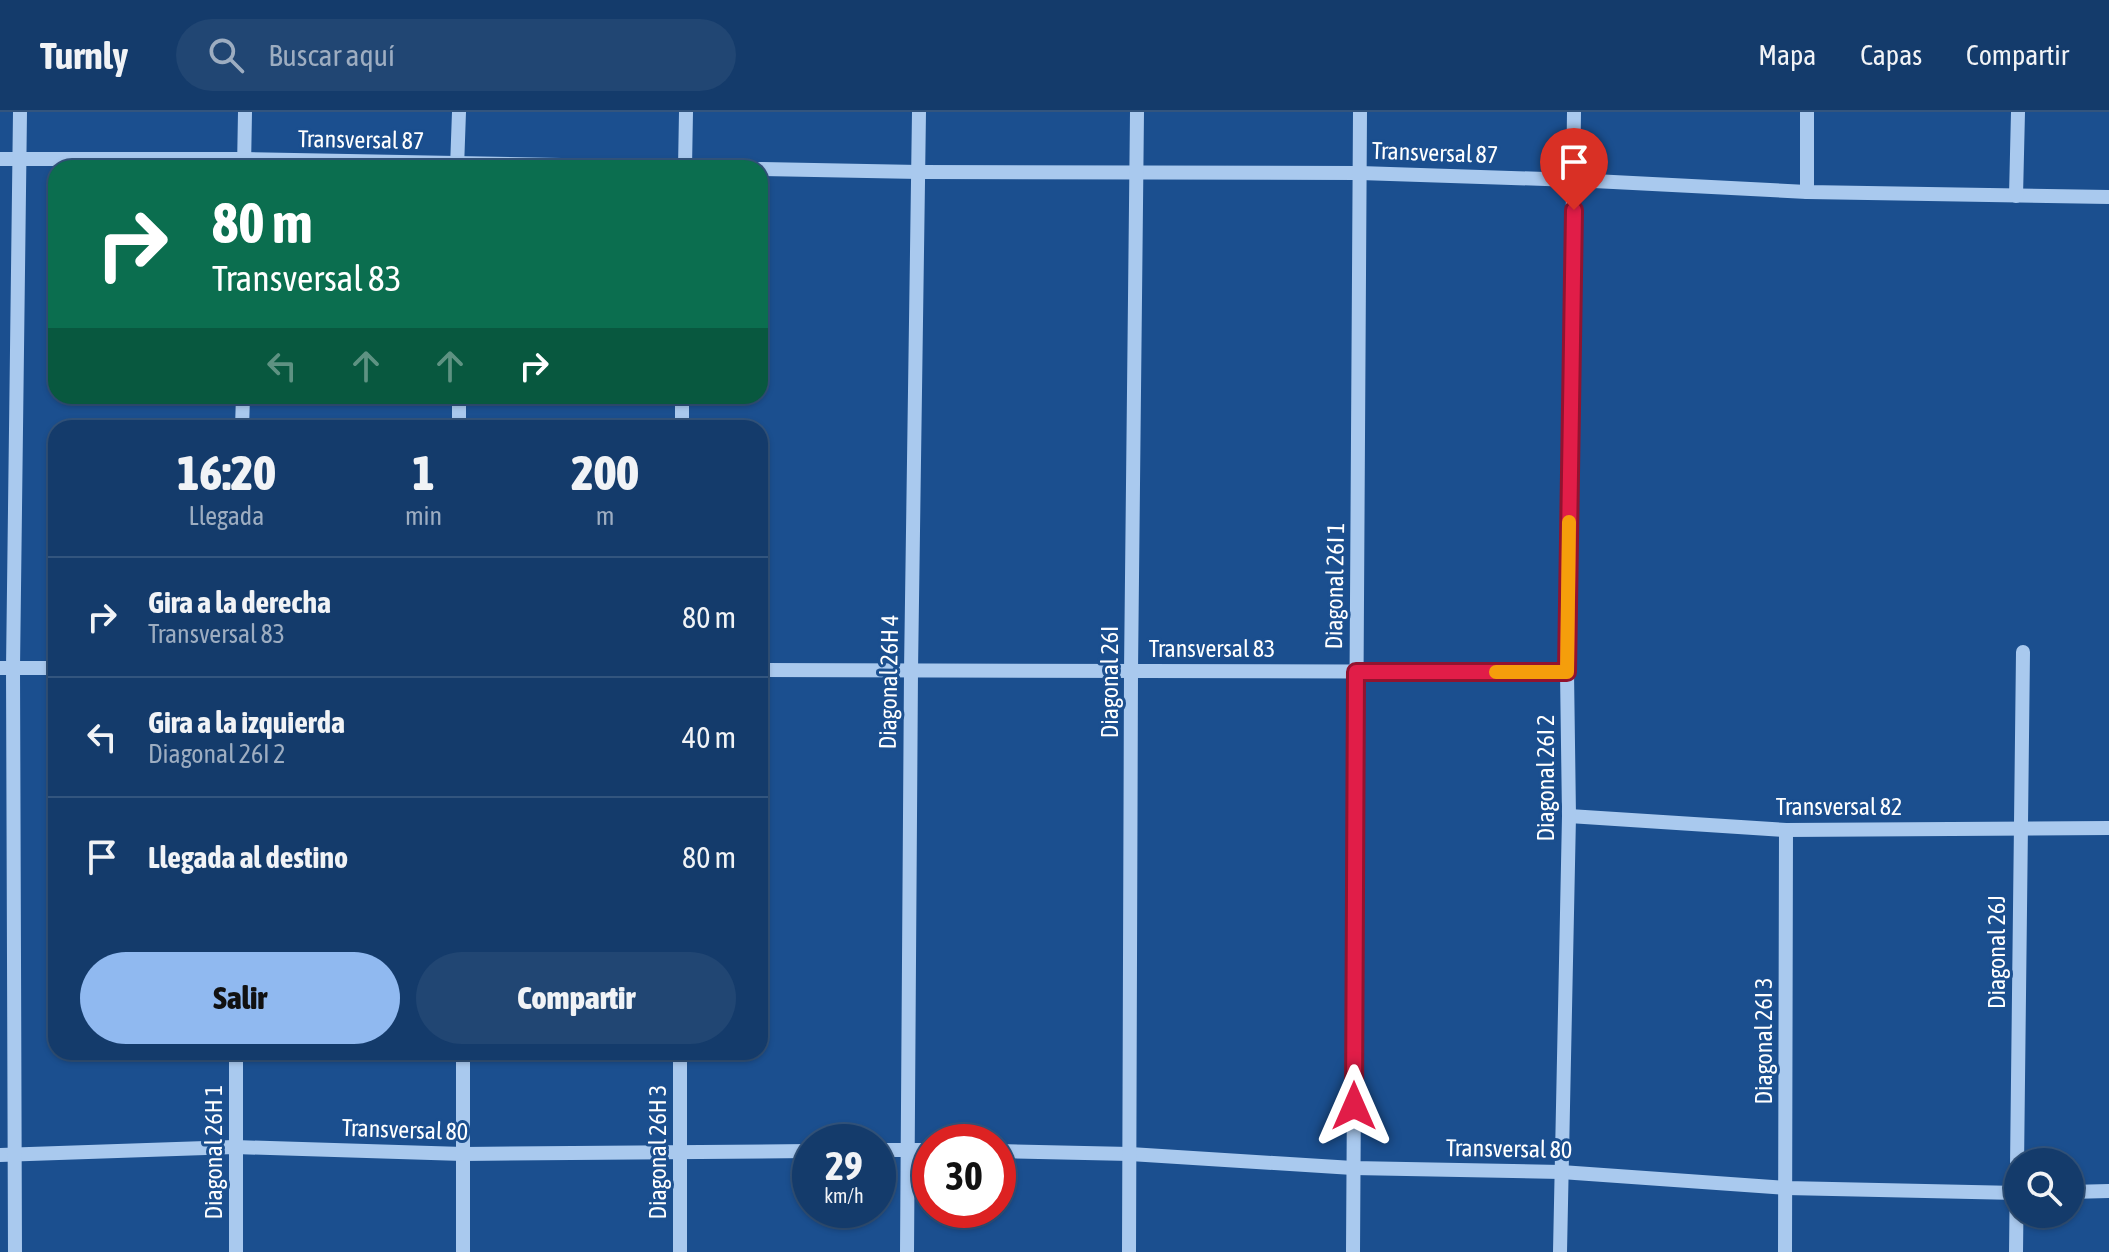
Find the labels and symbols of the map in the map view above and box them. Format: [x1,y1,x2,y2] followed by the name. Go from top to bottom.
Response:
[298,125,424,154] street label: Transversal 87
[1540,128,1608,210] pin
[1371,137,1499,168] street label: Transversal 87
[1320,522,1349,650] street label: Diagonal 26I 1
[874,614,903,750] street label: Diagonal 26H 4
[1096,626,1123,738] street label: Diagonal 26I
[1149,635,1275,662] street label: Transversal 83
[1532,715,1559,841] street label: Diagonal 26I 2
[1776,793,1902,820] street label: Transversal 82
[1983,895,2010,1009] street label: Diagonal 26J
[1750,978,1777,1104] street label: Diagonal 26I 3
[1312,1064,1396,1148] position arrow
[200,1085,227,1219] street label: Diagonal 26H 1
[644,1085,671,1219] street label: Diagonal 26H 3
[341,1114,469,1145] street label: Transversal 80
[912,1124,1016,1228] speed limit sign: 30
[1446,1134,1572,1163] street label: Transversal 80

